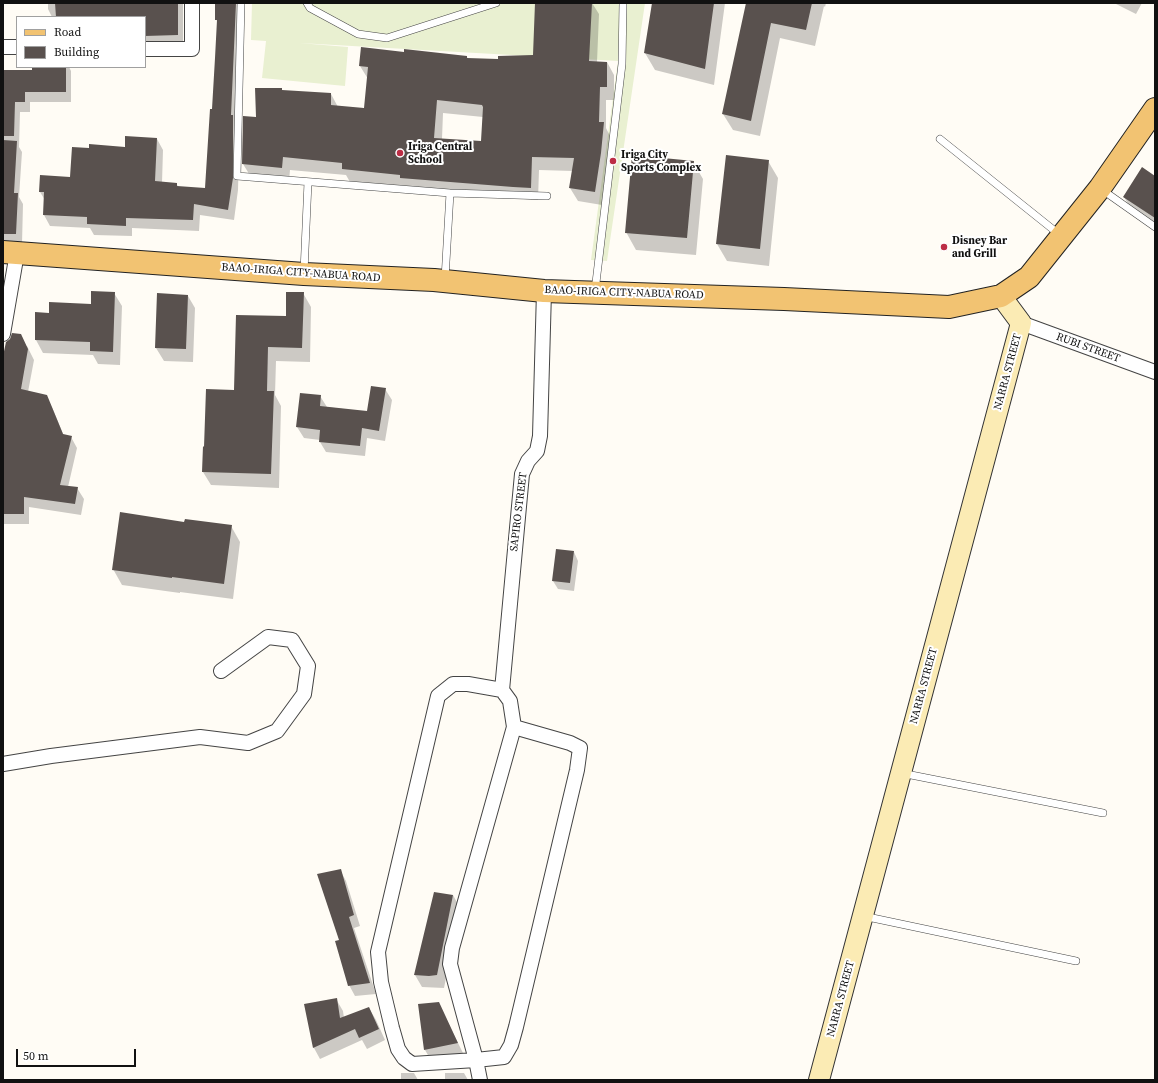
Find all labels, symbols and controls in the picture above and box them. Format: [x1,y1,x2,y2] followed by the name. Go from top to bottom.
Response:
[16,16,146,68] legend
[54,24,81,40] text: Road
[54,44,99,60] text: Building
[408,140,472,166] place label: Iriga Central School
[395,148,405,158] marker: Iriga Central School
[621,148,701,174] place label: Iriga City Sports Complex
[608,156,618,166] marker: Iriga City Sports Complex
[952,234,1007,260] place label: Disney Bar and Grill
[939,242,949,252] marker: Disney Bar and Grill
[221,261,381,285] street label: BAAO-IRIGA CITY-NABUA ROAD
[544,284,704,302] street label: BAAO-IRIGA CITY-NABUA ROAD
[1054,330,1122,366] street label: RUBI STREET
[991,332,1025,412] street label: NARRA STREET
[508,472,530,552] street label: SAPIRO STREET
[907,646,941,726] street label: NARRA STREET
[824,959,858,1039] street label: NARRA STREET
[18,1041,138,1067] scale bar
[23,1048,49,1064] text: 50 m

